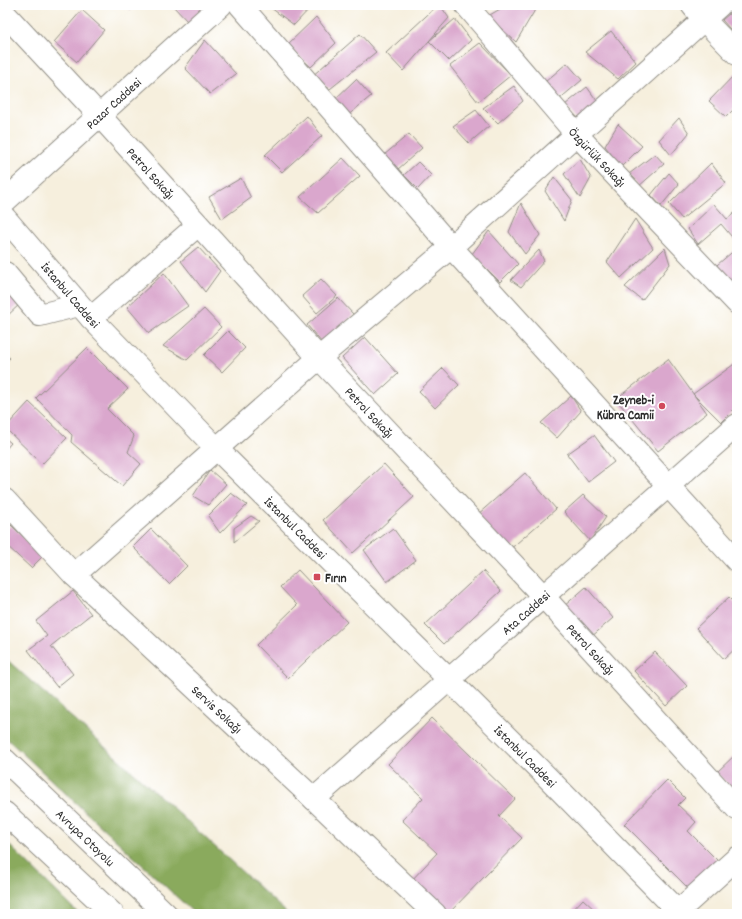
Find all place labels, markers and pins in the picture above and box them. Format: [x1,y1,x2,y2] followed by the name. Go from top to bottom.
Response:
[597,392,655,426] place label: Zeyneb-i Kübra Camii
[657,401,667,411] marker: Zeyneb-i Kübra Camii
[325,570,346,589] place label: Fırın
[312,572,322,582] marker: Fırın

